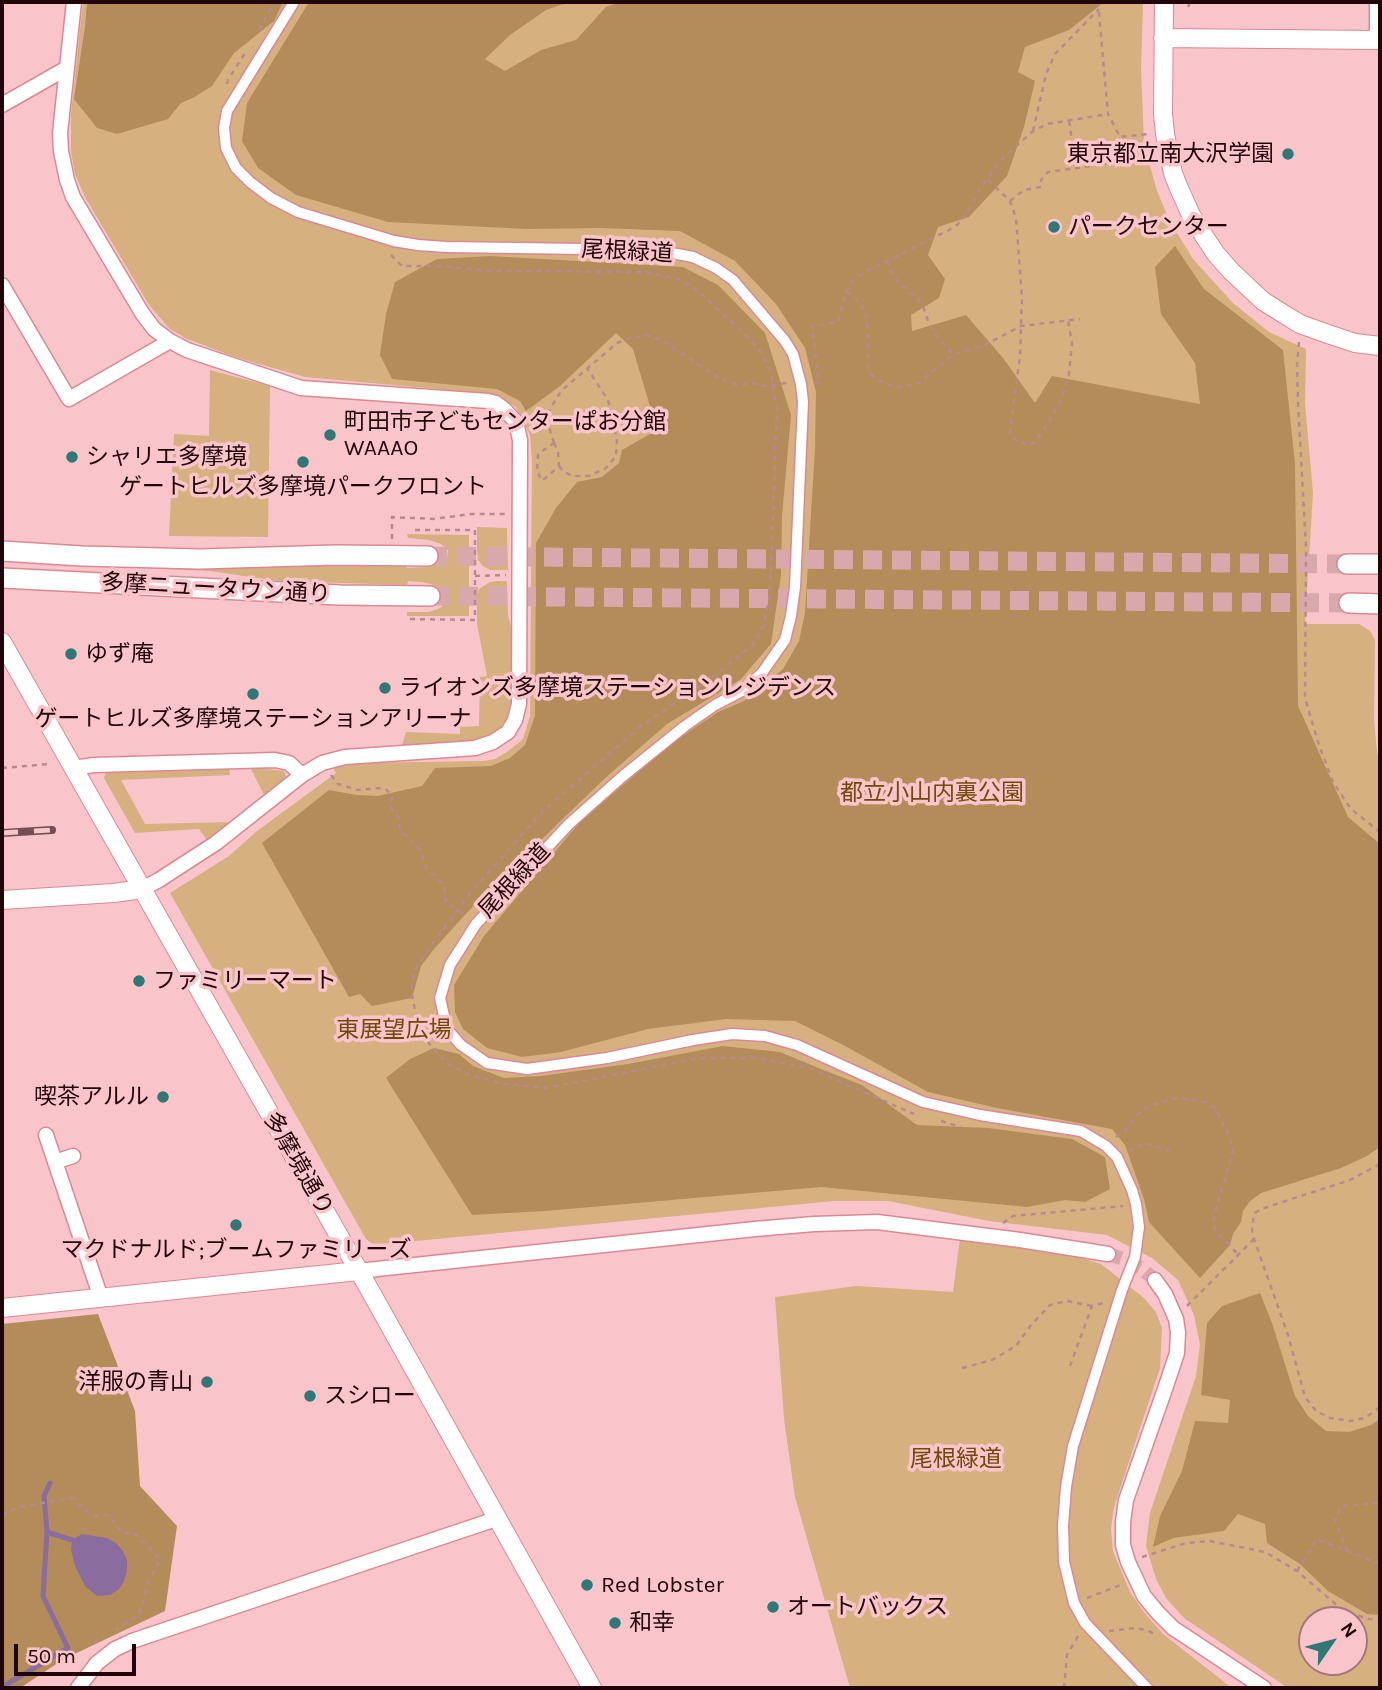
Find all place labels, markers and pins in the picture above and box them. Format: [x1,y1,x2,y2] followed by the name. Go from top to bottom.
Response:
[1067,140,1274,168] place label: 東京都立南大沢学園
[1280,146,1296,162] marker: 東京都立南大沢学園
[1068,213,1229,241] place label: パークセンター
[1046,219,1062,235] marker: パークセンター
[344,408,666,462] place label: 町田市子どもセンターぱお分館 WAAAO
[322,427,338,443] marker: 町田市子どもセンターぱお分館 WAAAO
[86,443,247,471] place label: シャリエ多摩境
[64,449,80,465] marker: シャリエ多摩境
[295,454,311,470] marker: ゲートヒルズ多摩境パークフロント
[119,473,487,501] place label: ゲートヒルズ多摩境パークフロント
[85,640,154,668] place label: ゆず庵
[63,646,79,662] marker: ゆず庵
[399,674,836,702] place label: ライオンズ多摩境ステーションレジデンス
[377,680,393,696] marker: ライオンズ多摩境ステーションレジデンス
[245,686,261,702] marker: ゲートヒルズ多摩境ステーションアリーナ
[35,705,471,733] place label: ゲートヒルズ多摩境ステーションアリーナ
[153,967,337,995] place label: ファミリーマート
[131,973,147,989] marker: ファミリーマート
[34,1083,149,1111] place label: 喫茶アルル
[155,1089,171,1105] marker: 喫茶アルル
[228,1217,244,1233] marker: マクドナルド;ブームファミリーズ
[60,1236,412,1264] place label: マクドナルド;ブームファミリーズ
[78,1368,193,1396] place label: 洋服の青山
[199,1374,215,1390] marker: 洋服の青山
[324,1382,416,1410] place label: スシロー
[302,1388,318,1404] marker: スシロー
[601,1571,724,1599] place label: Red Lobster
[579,1577,595,1593] marker: Red Lobster
[787,1593,948,1621] place label: オートバックス
[765,1599,781,1615] marker: オートバックス
[629,1609,675,1637] place label: 和幸
[607,1615,623,1631] marker: 和幸

